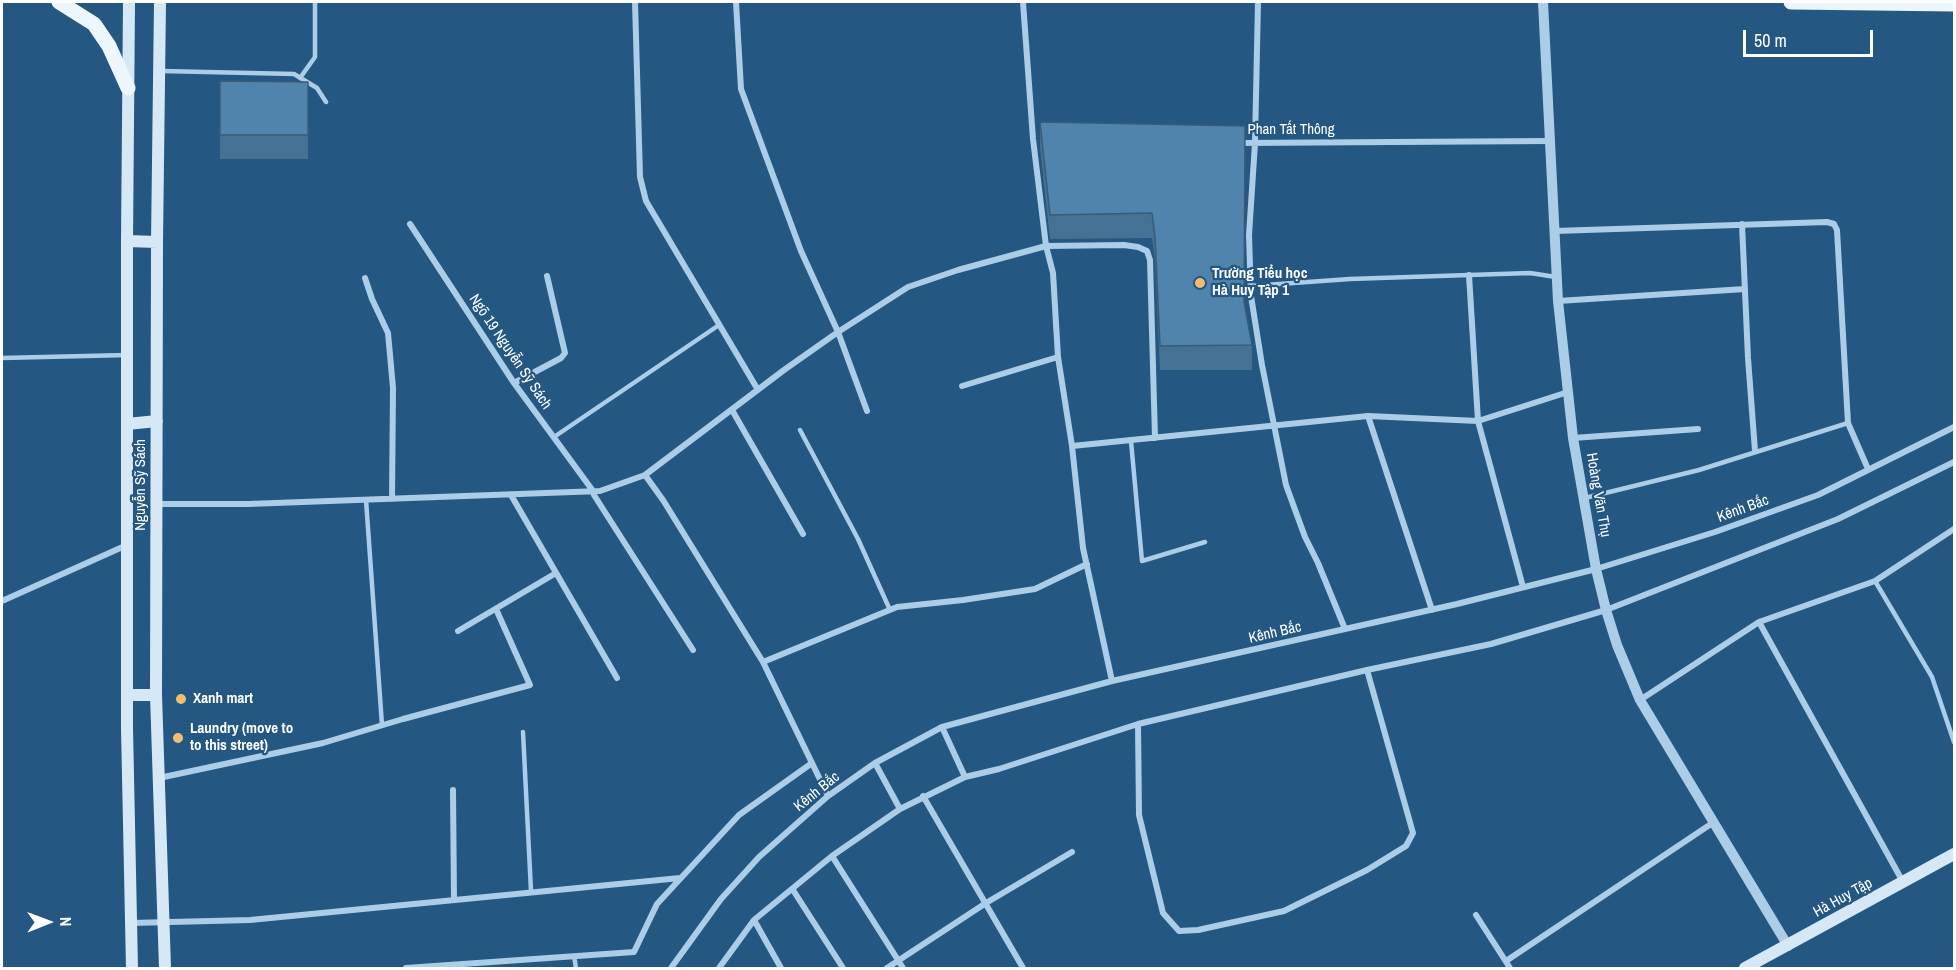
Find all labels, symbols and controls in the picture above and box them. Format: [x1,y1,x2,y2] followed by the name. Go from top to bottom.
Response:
[1746,18,1876,56] scale bar
[1754,28,1787,53] text: 50 m
[1247,121,1335,139] street label: Phan Tất Thông
[1212,265,1307,300] place label: Trường Tiểu học Hà Huy Tập 1
[1193,276,1207,290] marker: Trường Tiểu học Hà Huy Tập 1
[465,291,555,413] street label: Ngõ 19 Nguyễn Sỹ Sách
[132,439,150,531] street label: Nguyễn Sỹ Sách
[1582,451,1614,539] street label: Hoàng Văn Thụ
[1715,491,1771,527] street label: Kênh Bắc
[1247,618,1303,648] street label: Kênh Bắc
[193,690,253,708] place label: Xanh mart
[174,692,188,706] marker: Xanh mart
[190,720,293,755] place label: Laundry (move to to this street)
[171,731,185,745] marker: Laundry (move to to this street)
[791,768,843,816] street label: Kênh Bắc
[1810,874,1876,922] street label: Hà Huy Tập
[18,892,78,952] north arrow
[55,917,77,927] text: N

